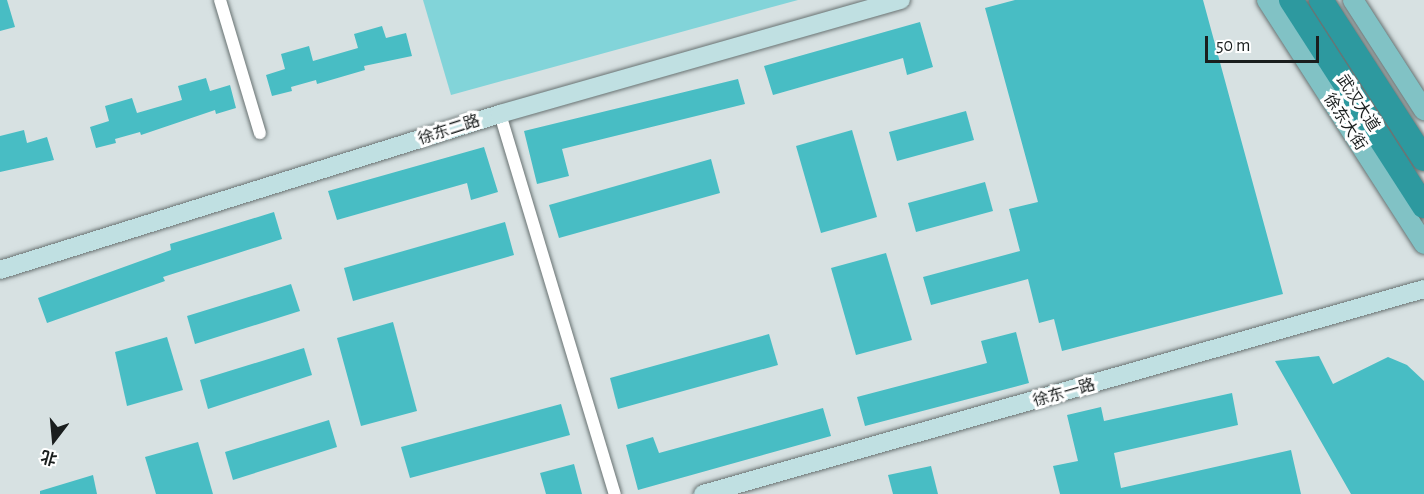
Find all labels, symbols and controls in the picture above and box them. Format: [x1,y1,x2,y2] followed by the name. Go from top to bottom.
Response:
[1208,24,1322,62] scale bar
[1216,37,1250,55] text: 50 m
[1333,71,1383,135] street label: 武汉大道
[1320,90,1370,154] street label: 徐东大街
[416,111,482,149] street label: 徐东二路
[1031,375,1097,411] street label: 徐东一路
[24,410,84,470] north arrow
[39,447,59,467] text: 北

